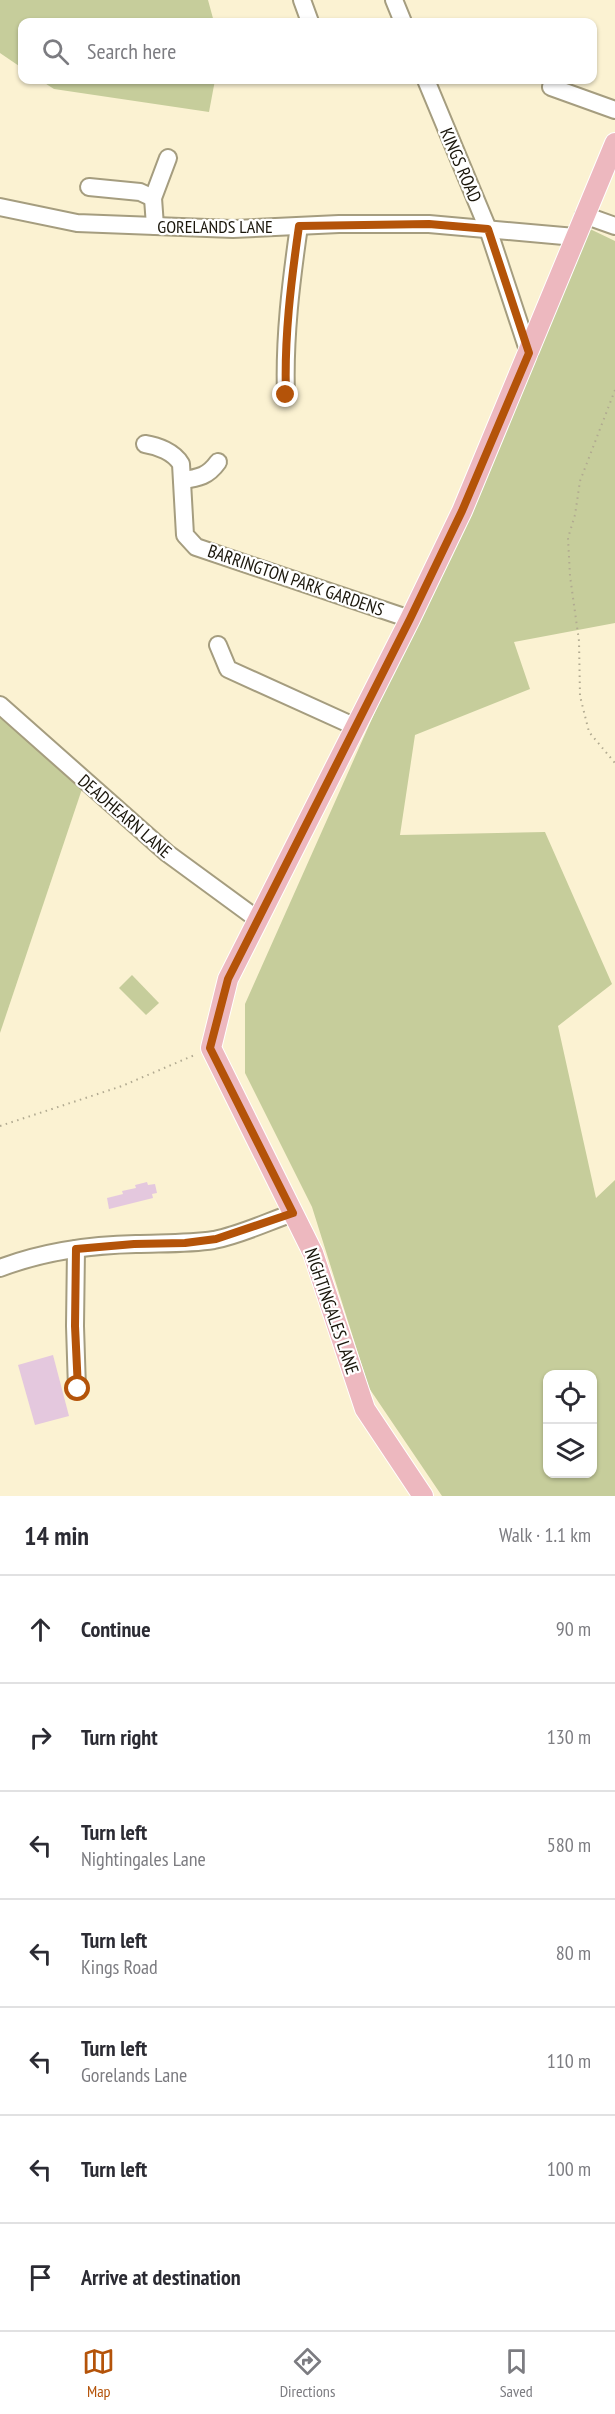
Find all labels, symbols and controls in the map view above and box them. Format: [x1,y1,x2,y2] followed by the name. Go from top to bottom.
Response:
[18,18,597,84] search box
[39,35,72,68] icon: search
[87,37,176,65] text: Search here
[435,124,487,206] street label: KINGS ROAD
[157,215,273,238] street label: GORELANDS LANE
[272,381,298,407] route end
[205,539,387,621] street label: BARRINGTON PARK GARDENS
[73,769,177,863] street label: DEADHEARN LANE
[300,1245,364,1377] street label: NIGHTINGALES LANE
[543,1370,597,1478] map controls
[543,1370,597,1424] button: locate
[64,1375,90,1401] route start
[543,1424,597,1478] button: layers
[24,1519,89,1552] text: 14 min
[499,1522,591,1548] text: Walk · 1.1 km
[24,1613,57,1646] icon: ahead
[81,1615,151,1643] text: Continue
[556,1616,591,1642] text: 90 m
[24,1721,57,1754] icon: right
[81,1723,158,1751] text: Turn right
[547,1724,591,1750] text: 130 m
[81,1818,147,1846] text: Turn left
[24,1829,57,1862] icon: left
[547,1832,591,1858] text: 580 m
[81,1846,206,1872] text: Nightingales Lane
[81,1926,147,1954] text: Turn left
[24,1937,57,1970] icon: left
[556,1940,591,1966] text: 80 m
[81,1954,158,1980] text: Kings Road
[81,2034,147,2062] text: Turn left
[24,2045,57,2078] icon: left
[547,2048,591,2074] text: 110 m
[81,2062,187,2088] text: Gorelands Lane
[24,2153,57,2186] icon: left
[81,2155,147,2183] text: Turn left
[547,2156,591,2182] text: 100 m
[24,2261,57,2294] icon: arrive
[81,2263,241,2291] text: Arrive at destination
[82,2345,115,2401] tab: Map
[280,2345,335,2401] tab: Directions
[500,2345,533,2401] tab: Saved

